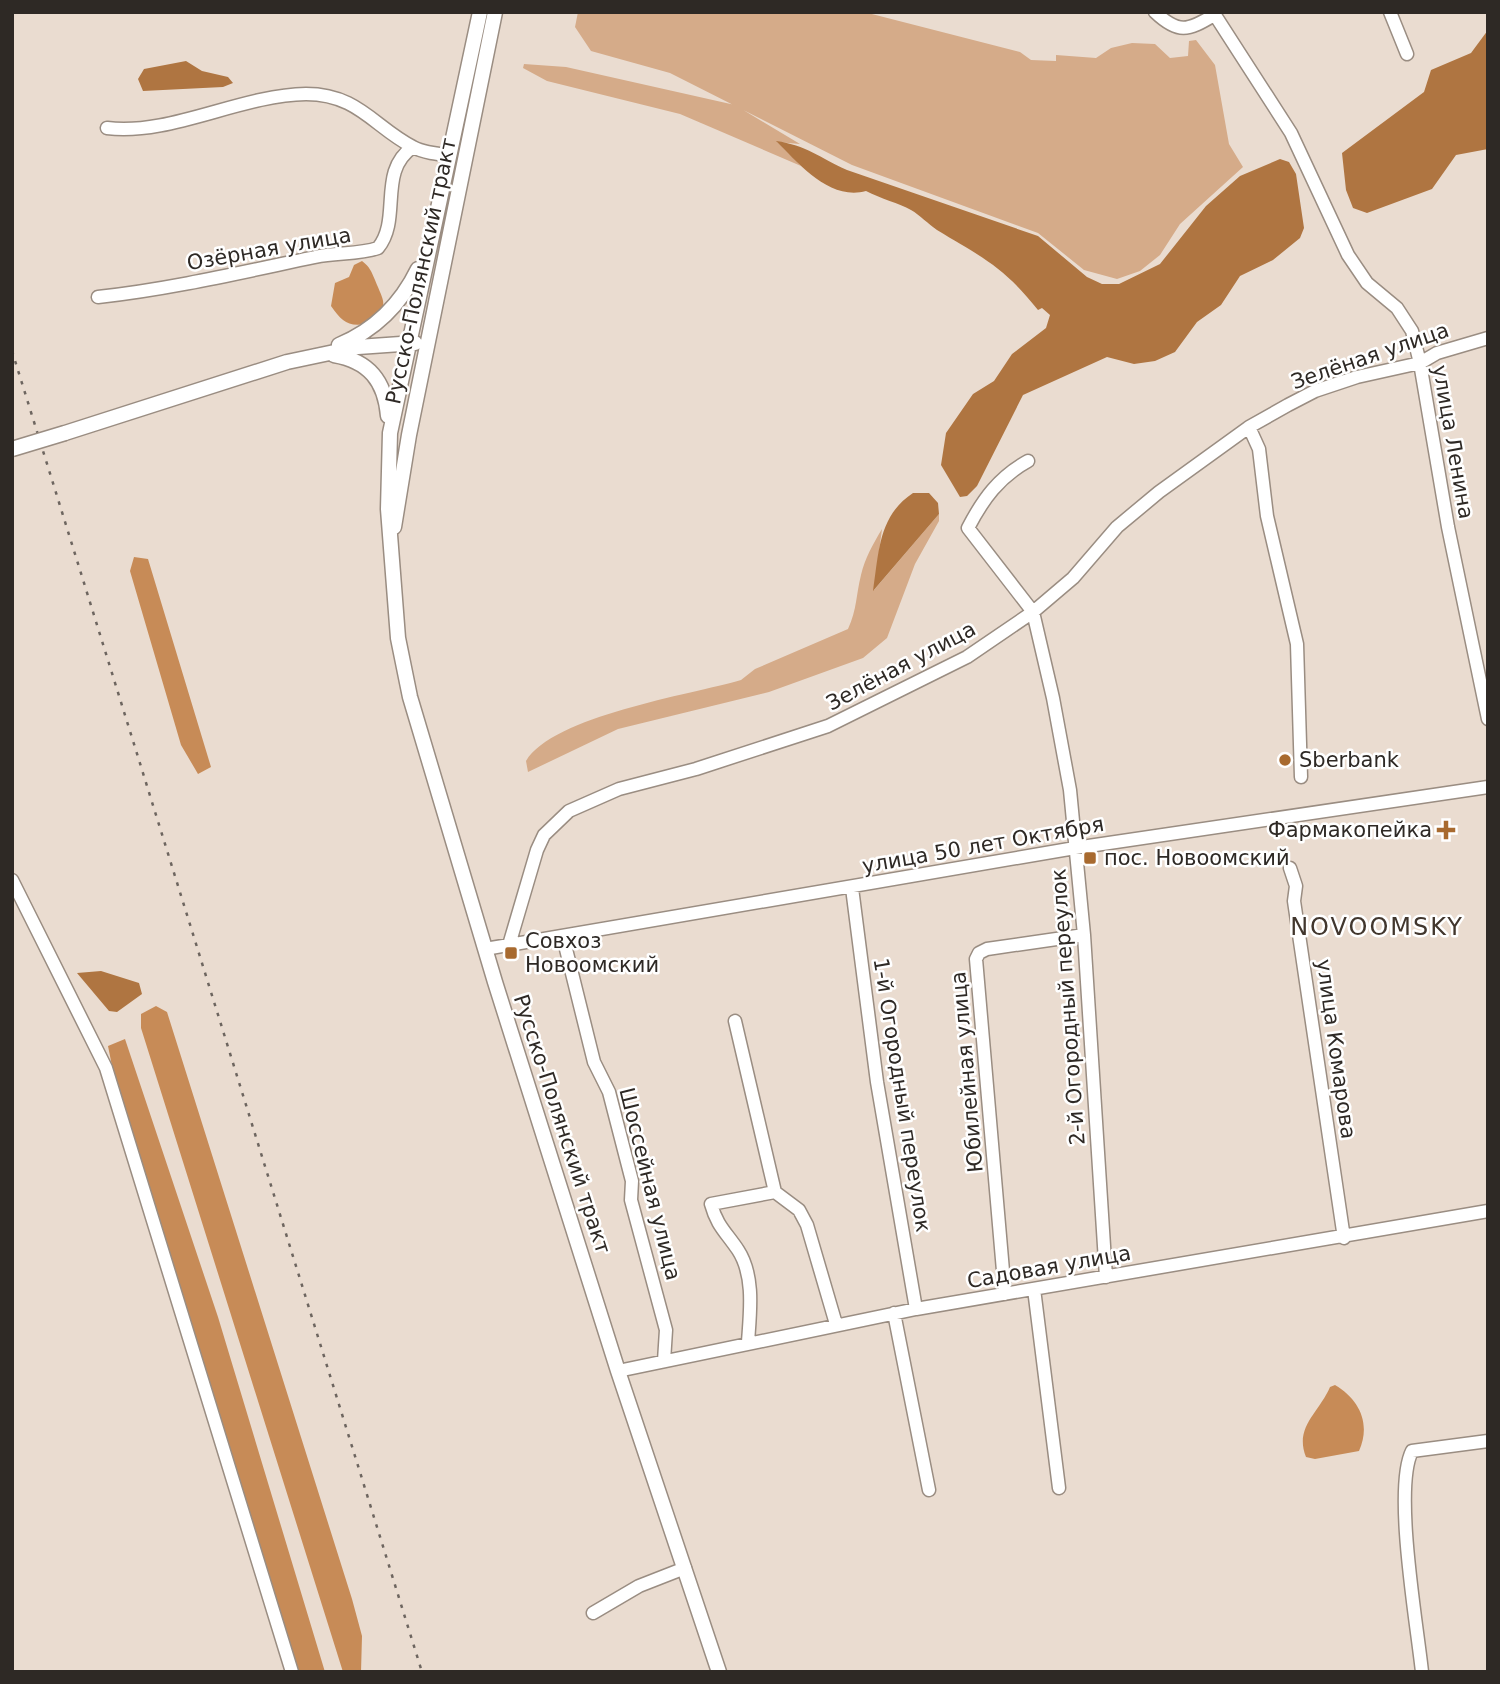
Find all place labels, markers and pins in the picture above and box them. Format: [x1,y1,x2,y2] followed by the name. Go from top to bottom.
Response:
[1299,748,1400,772] place label: Sberbank
[1277,752,1293,768] marker: Sberbank
[1268,818,1432,842] place label: Фармакопейка
[1438,822,1454,838] marker: Фармакопейка
[1104,846,1290,870] place label: пос. Новоомский
[1082,850,1098,866] marker: пос. Новоомский
[525,929,659,977] place label: Совхоз Новоомский
[503,945,519,961] marker: Совхоз Новоомский

